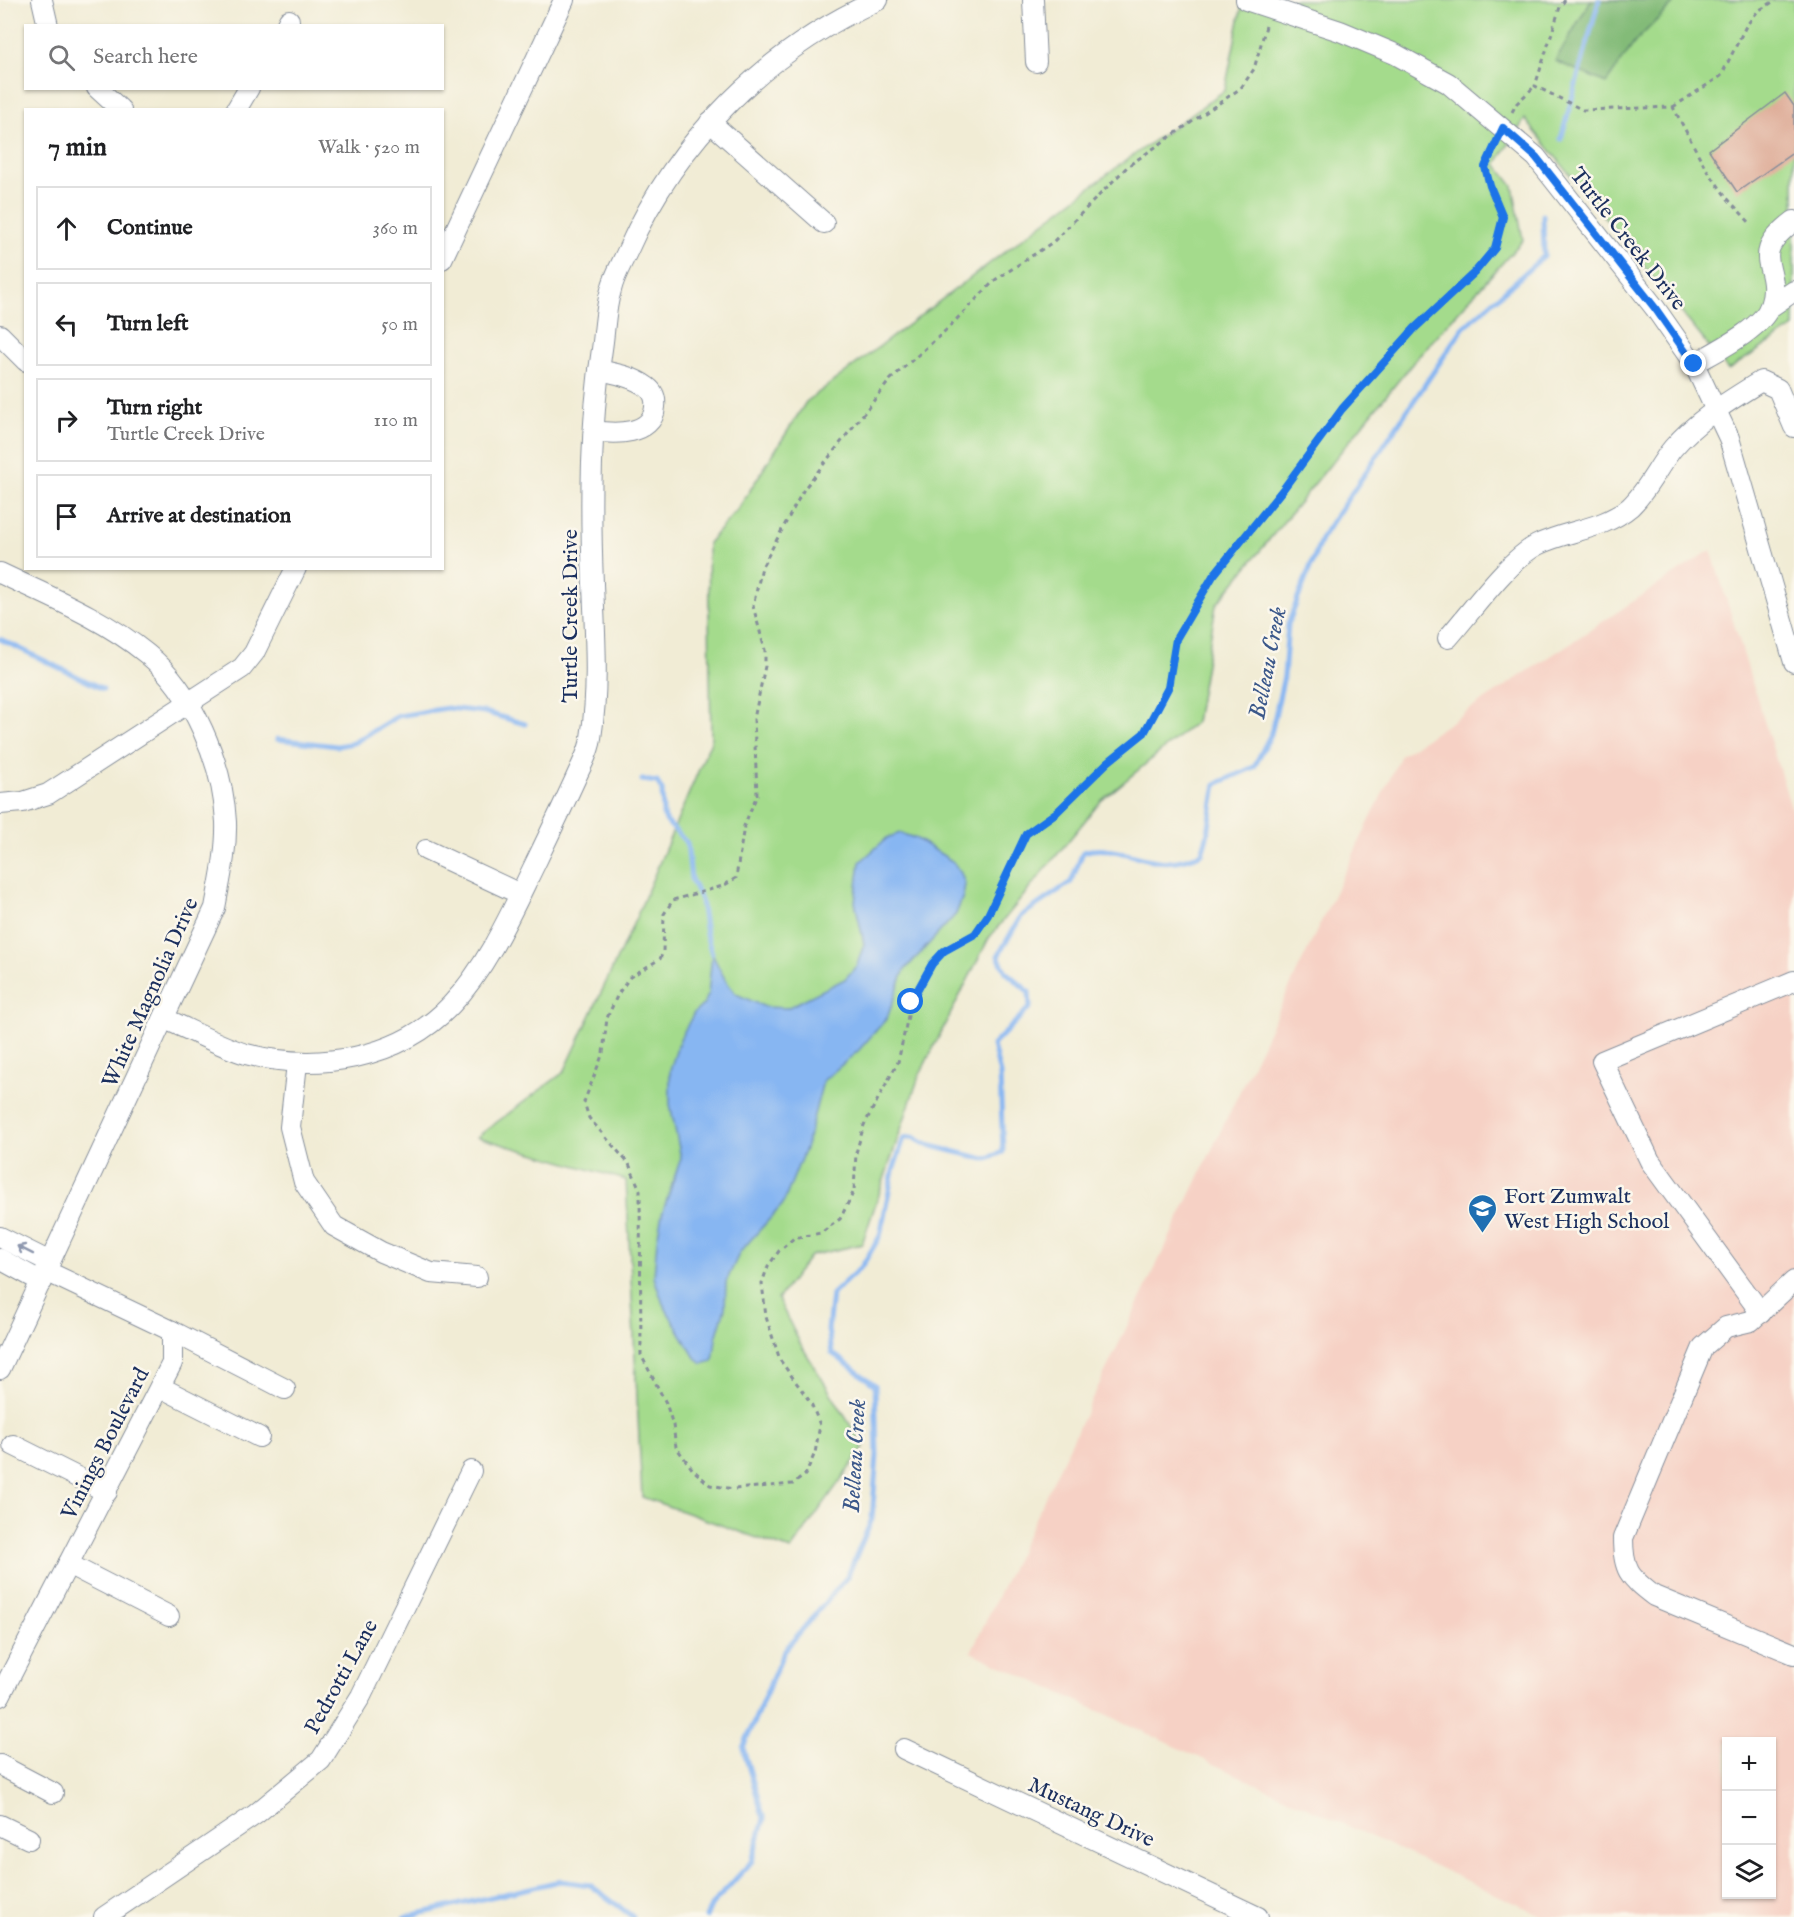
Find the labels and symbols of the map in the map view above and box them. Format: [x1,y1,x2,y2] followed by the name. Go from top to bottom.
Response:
[1563,162,1692,316] street label: Turtle Creek Drive
[1680,350,1706,376] route end
[557,529,585,703] street label: Turtle Creek Drive
[1242,604,1295,722] water label: Belleau Creek
[96,893,205,1092] street label: White Magnolia Drive
[897,988,923,1014] route start
[1504,1183,1669,1236] place label: Fort Zumwalt West High School
[1467,1192,1499,1234] school or university icon: Fort Zumwalt West High School
[17,1243,35,1255] one-way arrow
[55,1363,156,1525] street label: Vinings Boulevard
[837,1398,874,1514] water label: Belleau Creek
[299,1615,385,1739] street label: Pedrotti Lane
[1023,1771,1159,1854] street label: Mustang Drive

